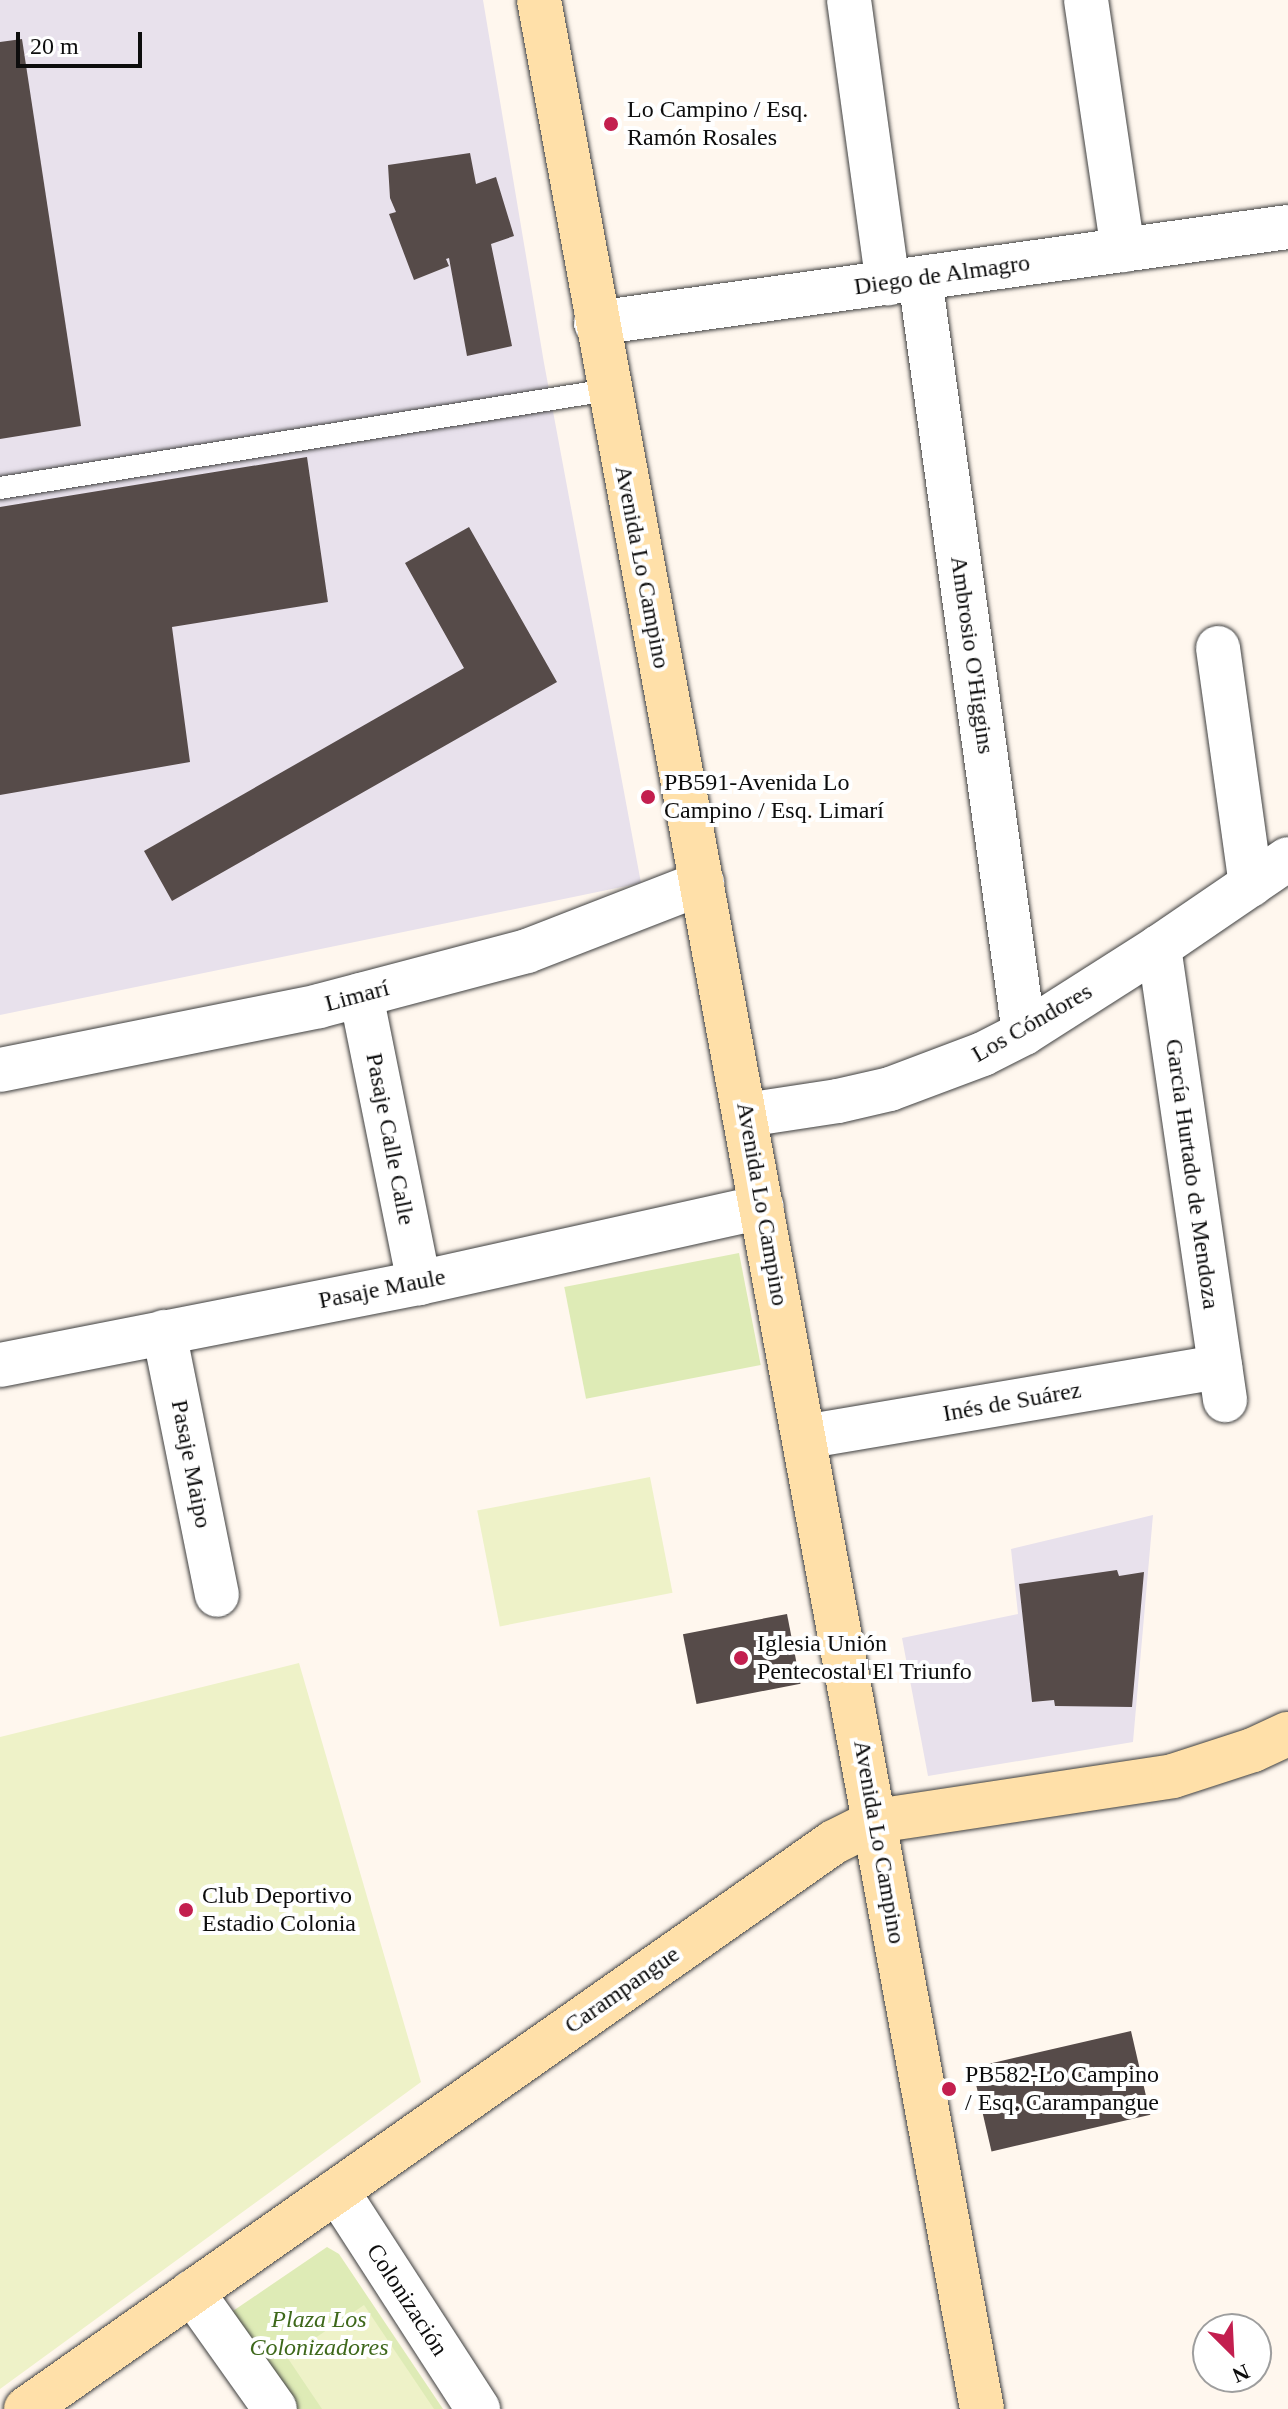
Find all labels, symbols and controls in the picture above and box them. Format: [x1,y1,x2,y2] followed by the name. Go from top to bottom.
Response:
[20,16,146,66] scale bar
[30,33,79,59] text: 20 m
[627,96,808,152] place label: Lo Campino / Esq. Ramón Rosales
[602,115,620,133] marker: Lo Campino / Esq. Ramón Rosales
[852,248,1032,302] street label: Diego de Almagro
[608,463,676,671] street label: Avenida Lo Campino
[944,554,1000,756] street label: Ambrosio O'Higgins
[664,769,884,825] place label: PB591-Avenida Lo Campino / Esq. Limarí
[639,788,657,806] marker: PB591-Avenida Lo Campino / Esq. Limarí
[322,974,392,1018] street label: Limarí
[967,977,1097,1069] street label: Los Cóndores
[1159,1037,1225,1311] street label: García Hurtado de Mendoza
[359,1051,421,1227] street label: Pasaje Calle Calle
[730,1100,794,1308] street label: Avenida Lo Campino
[316,1263,448,1315] street label: Pasaje Maule
[941,1376,1083,1428] street label: Inés de Suárez
[164,1397,218,1531] street label: Pasaje Maipo
[757,1630,972,1686] place label: Iglesia Unión Pentecostal El Triunfo
[732,1649,750,1667] marker: Iglesia Unión Pentecostal El Triunfo
[847,1738,911,1946] street label: Avenida Lo Campino
[202,1882,356,1938] place label: Club Deportivo Estadio Colonia
[177,1901,195,1919] marker: Club Deportivo Estadio Colonia
[559,1940,685,2040] street label: Carampangue
[965,2061,1159,2117] place label: PB582-Lo Campino / Esq. Carampangue
[940,2080,958,2098] marker: PB582-Lo Campino / Esq. Carampangue
[360,2238,454,2362] street label: Colonización
[249,2306,389,2362] park label: Plaza Los Colonizadores
[1192,2313,1272,2393] north arrow
[1229,2359,1254,2388] text: N

